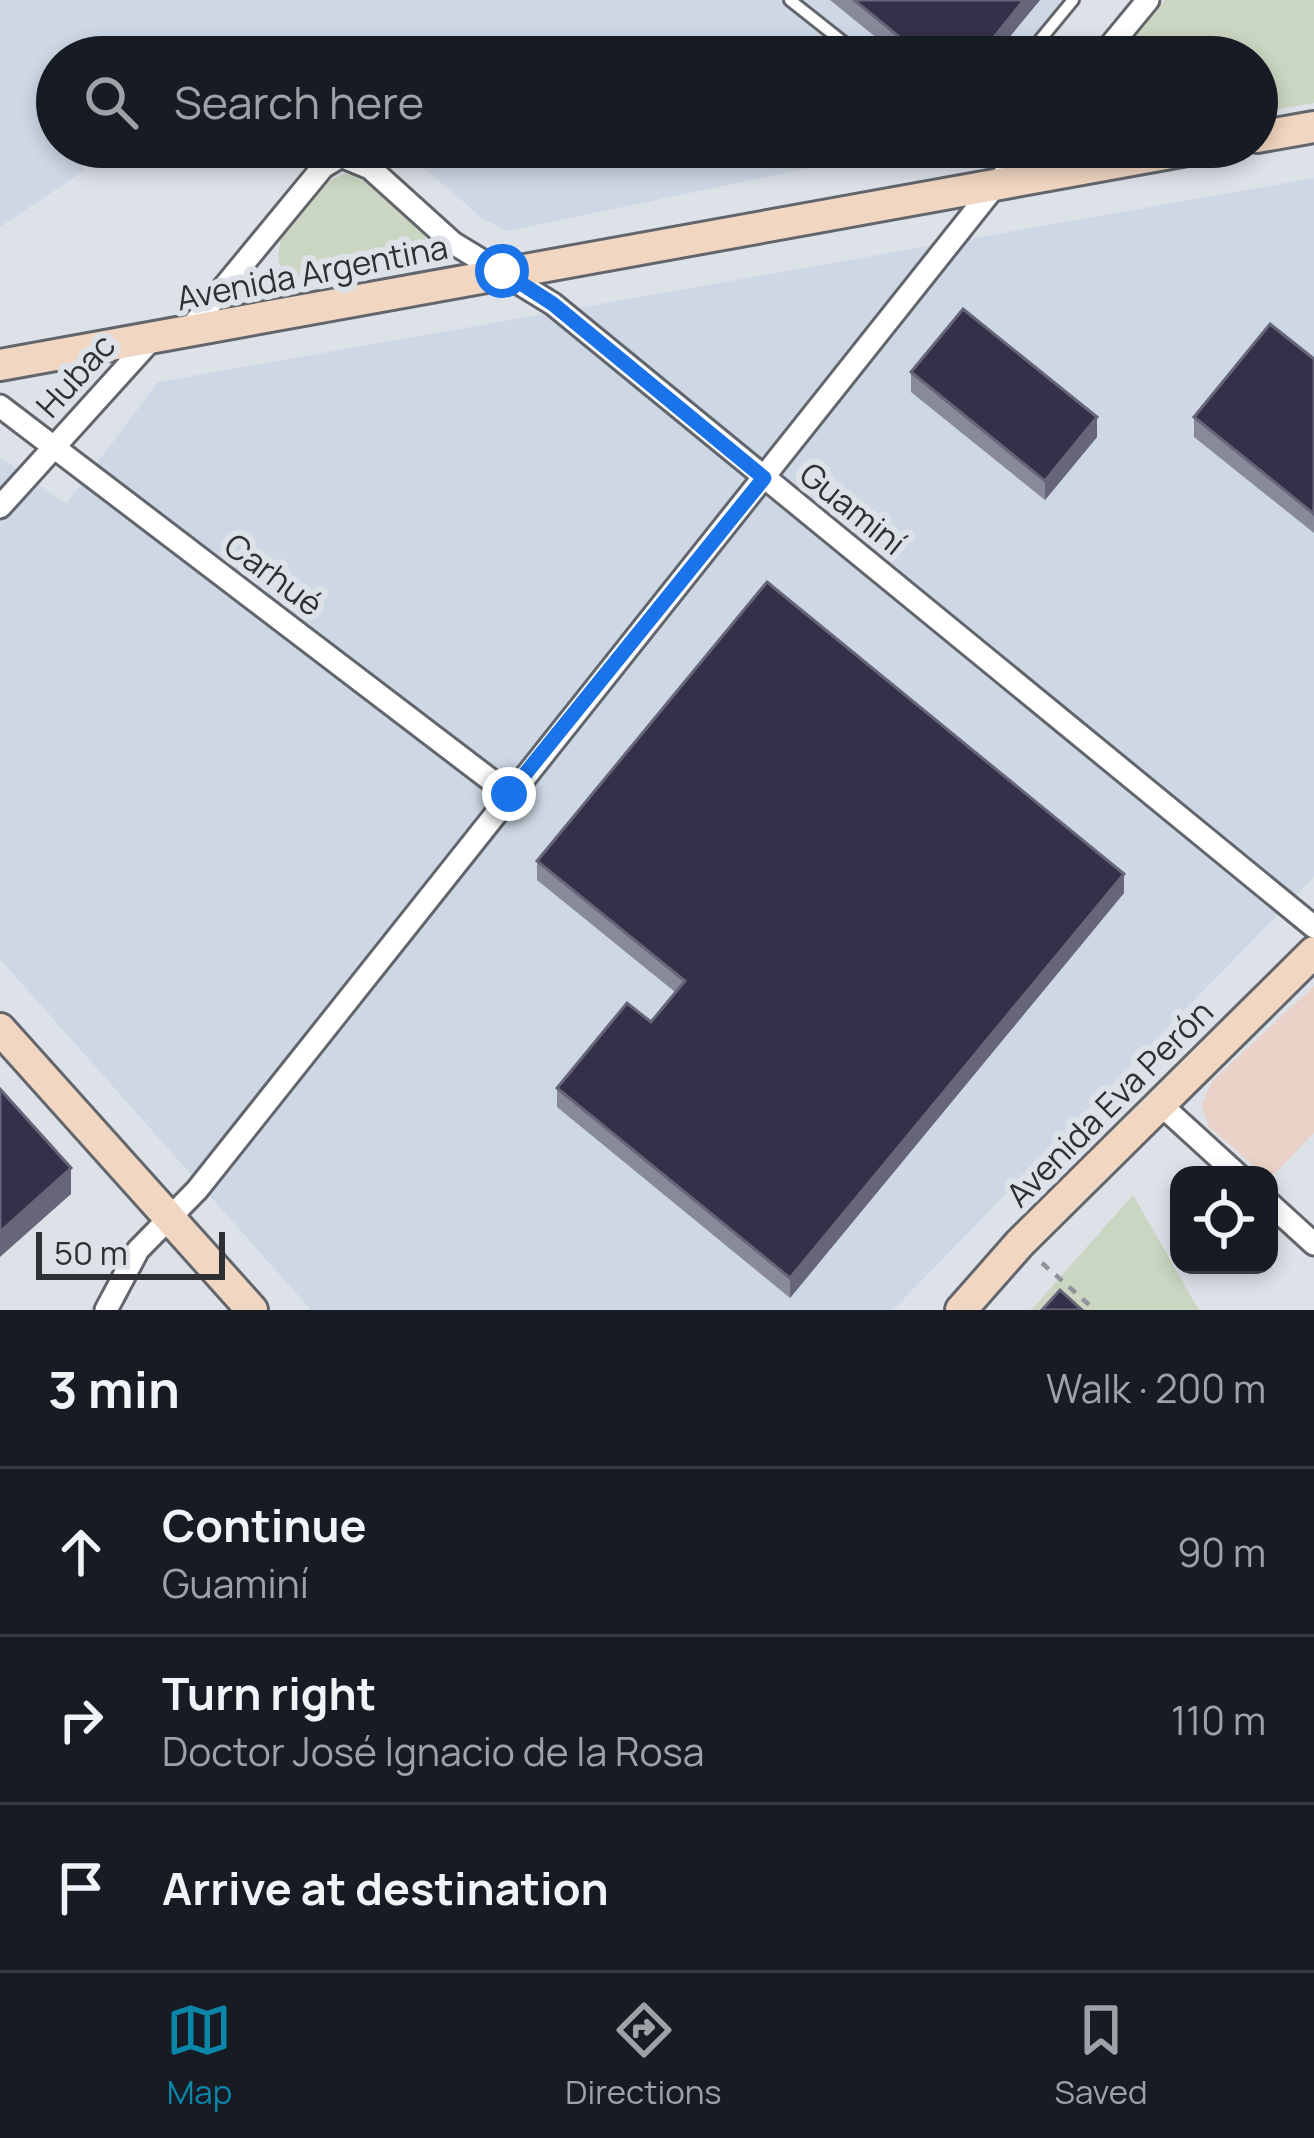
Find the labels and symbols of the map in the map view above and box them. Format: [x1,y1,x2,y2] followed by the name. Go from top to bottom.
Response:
[173,224,451,320] street label: Avenida Argentina
[475,244,529,298] route start
[25,323,125,427] street label: Hubac
[791,451,915,565] street label: Guaminí
[216,522,332,626] street label: Carhué
[482,767,536,821] route end
[996,990,1222,1216] street label: Avenida Eva Perón
[36,1226,225,1279] scale bar

